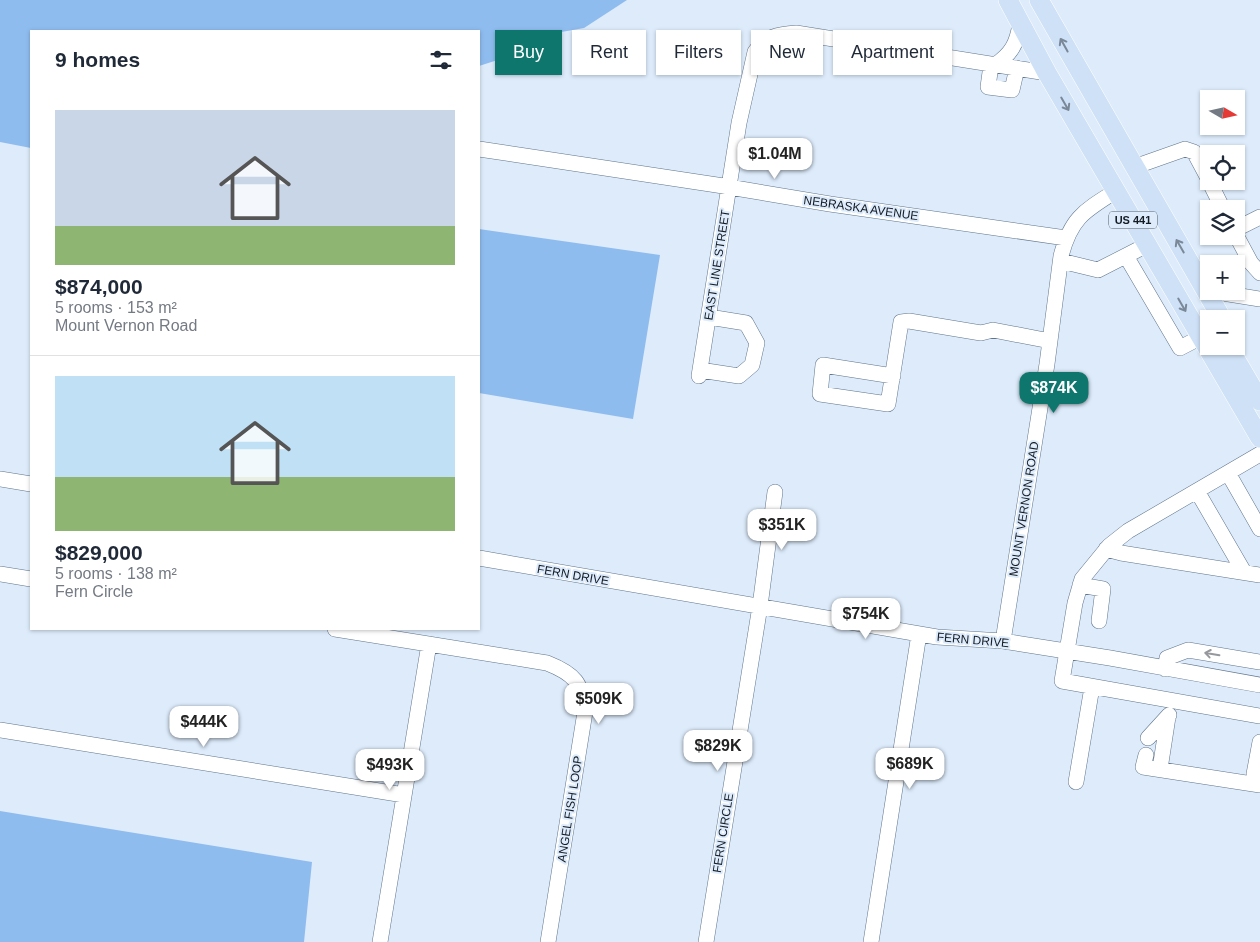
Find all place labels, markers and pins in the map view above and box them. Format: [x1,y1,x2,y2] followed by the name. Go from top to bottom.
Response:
[734,138,816,180] pin: $1.04M
[1019,372,1089,414] pin: $874K
[747,508,817,551] pin: $351K
[831,598,901,640] pin: $754K
[564,682,634,725] pin: $509K
[169,706,239,748] pin: $444K
[683,730,753,772] pin: $829K
[355,748,425,791] pin: $493K
[875,748,945,790] pin: $689K

